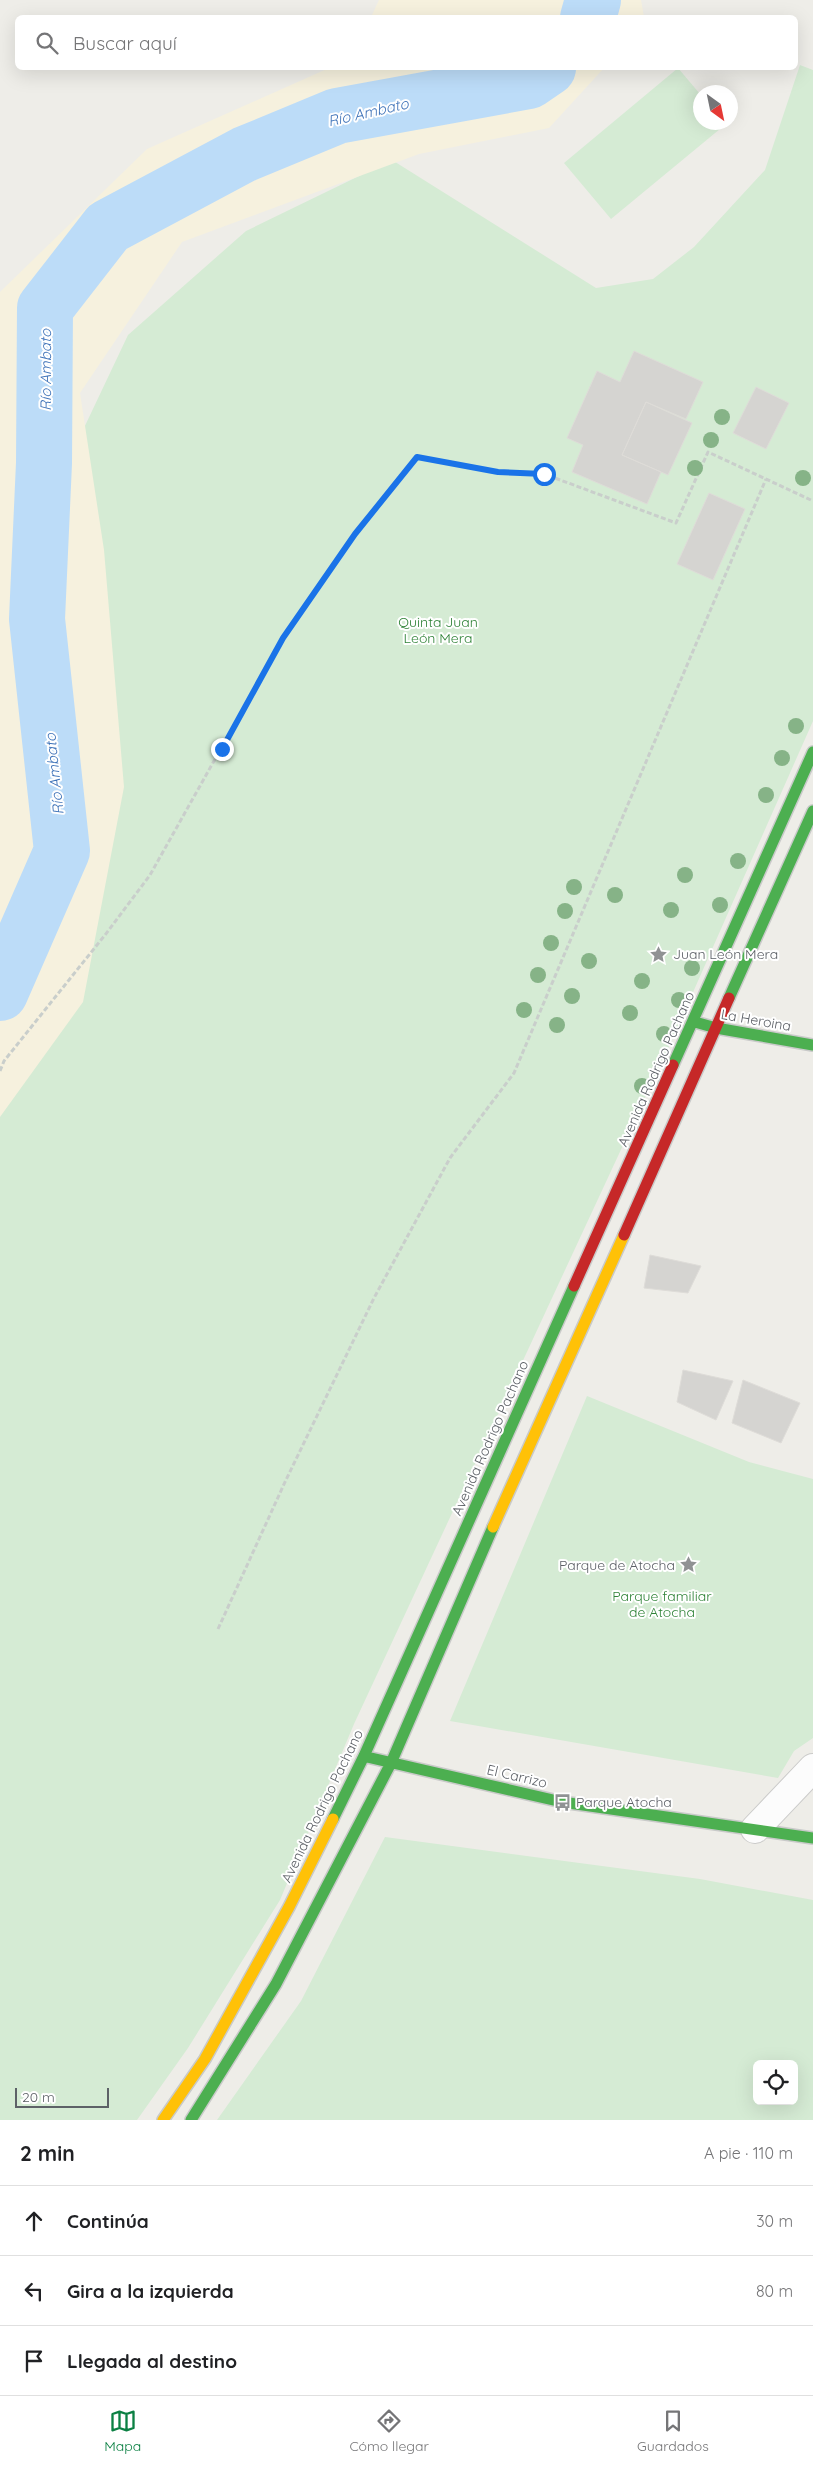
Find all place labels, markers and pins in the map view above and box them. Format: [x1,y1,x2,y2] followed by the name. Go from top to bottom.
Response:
[649,944,669,964] place icon: Juan León Mera
[673,945,778,963] place label: Juan León Mera
[679,1555,699,1575] place icon: Parque de Atocha
[559,1556,675,1574] place label: Parque de Atocha
[552,1792,572,1812] bus stop icon: Parque Atocha
[576,1793,672,1811] place label: Parque Atocha

